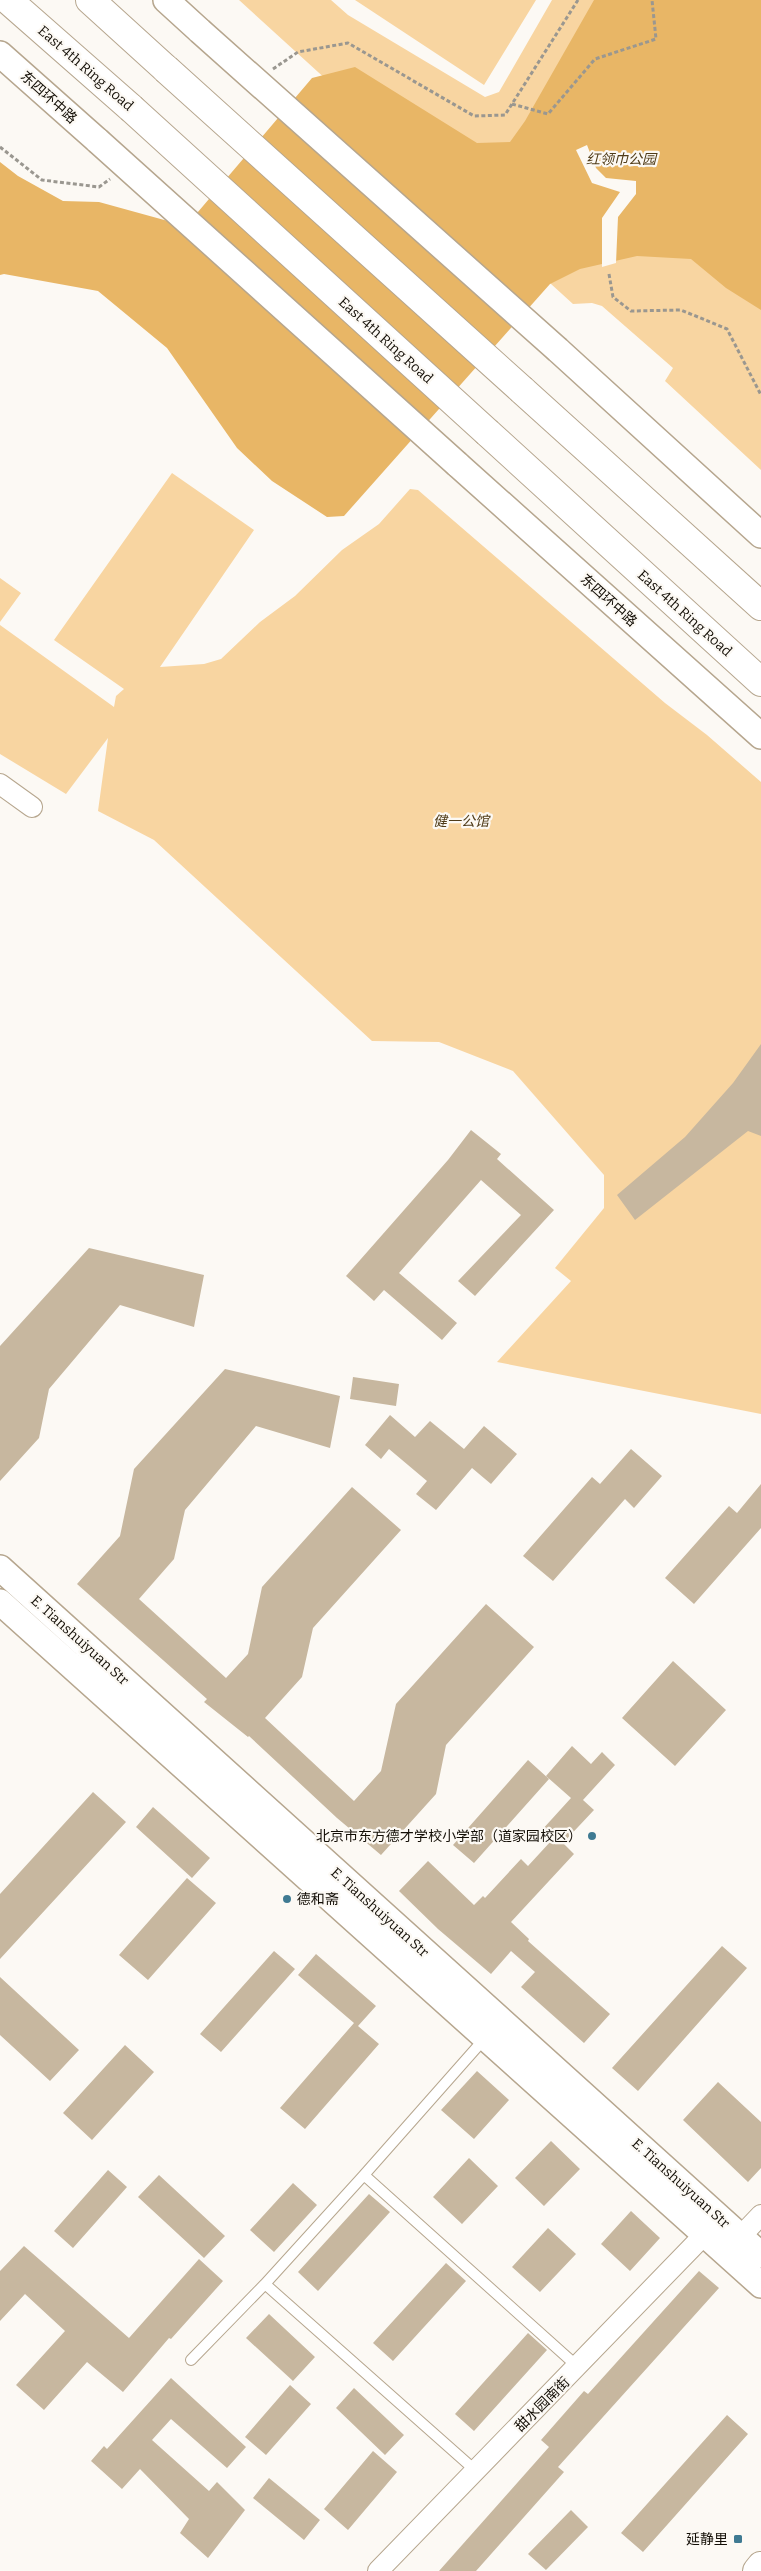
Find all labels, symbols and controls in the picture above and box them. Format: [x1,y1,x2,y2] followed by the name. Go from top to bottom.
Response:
[34,22,137,114] street label: East 4th Ring Road
[17,68,80,127] street label: 东四环中路
[586,151,658,168] park label: 红领巾公园
[335,294,436,387] street label: East 4th Ring Road
[634,567,735,660] street label: East 4th Ring Road
[577,571,640,630] street label: 东四环中路
[433,813,491,830] park label: 健一公馆
[27,1592,132,1689] street label: E. Tianshuiyuan Str
[316,1828,582,1845] place label: 北京市东方德才学校小学部（道家园校区）
[586,1830,598,1842] marker: 北京市东方德才学校小学部（道家园校区）
[327,1864,432,1961] street label: E. Tianshuiyuan Str
[297,1891,339,1908] place label: 德和斋
[281,1893,293,1905] marker: 德和斋
[628,2135,733,2232] street label: E. Tianshuiyuan Str
[512,2374,573,2435] street label: 甜水园南街
[686,2531,728,2548] place label: 延静里
[732,2533,744,2545] marker: 延静里

